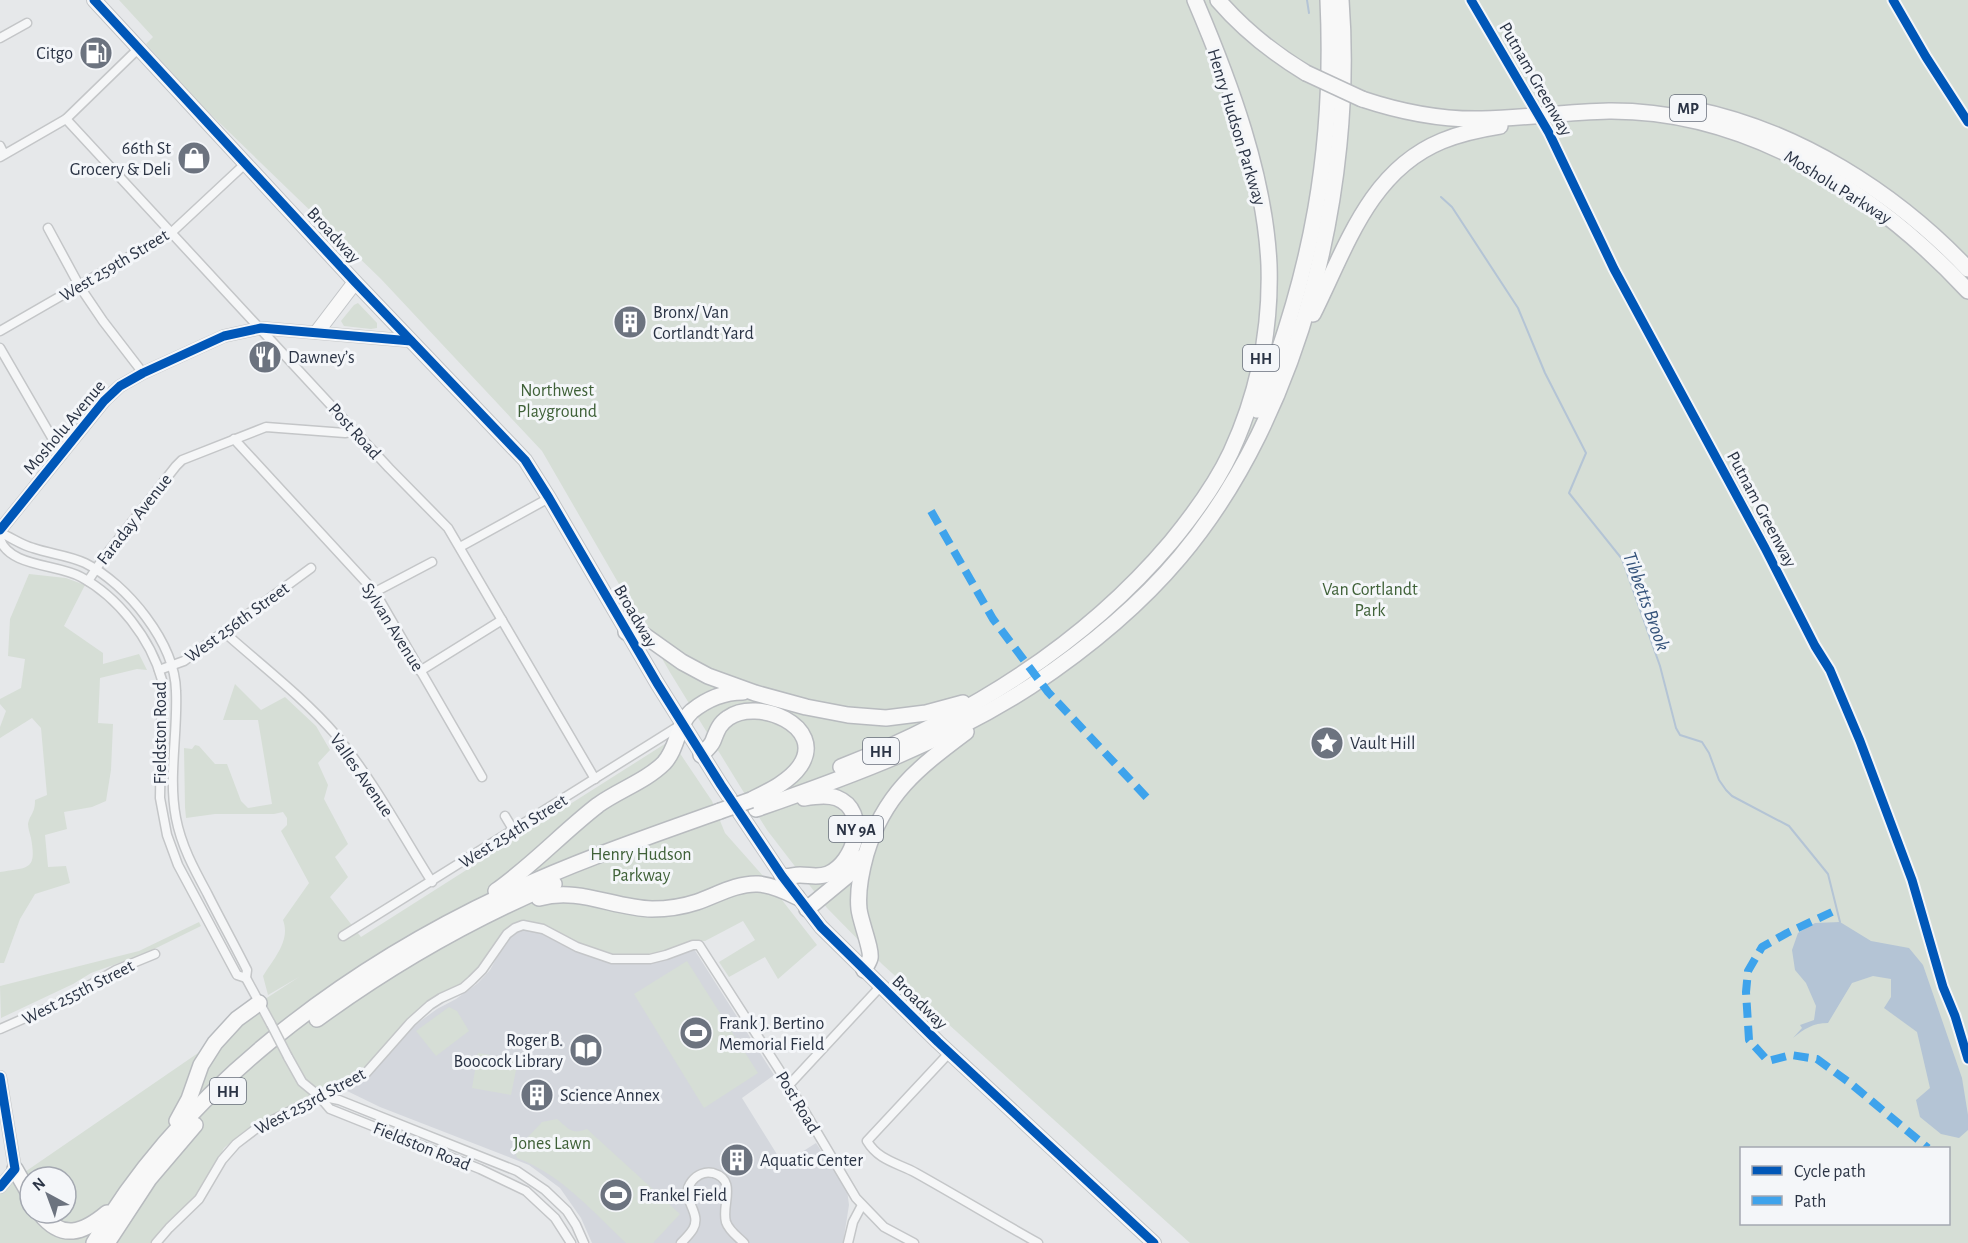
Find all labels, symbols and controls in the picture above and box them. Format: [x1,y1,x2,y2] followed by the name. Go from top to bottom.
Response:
[1495,19,1575,140] street label: Putnam Greenway
[78,35,114,71] fuel station icon: Citgo
[36,45,73,63] place label: Citgo
[1204,47,1269,208] street label: Henry Hudson Parkway
[1670,95,1706,121] road number: MP
[70,140,171,179] place label: 66th St Grocery & Deli
[176,140,212,176] shop icon: 66th St Grocery & Deli
[1781,148,1895,228] street label: Mosholu Parkway
[303,204,364,267] street label: Broadway
[57,226,172,305] street label: West 259th Street
[612,304,648,340] building icon: Bronx/ Van Cortlandt Yard
[653,304,754,343] place label: Bronx/ Van Cortlandt Yard
[247,339,283,375] restaurant icon: Dawney’s
[1243,345,1279,371] road number: HH
[288,349,355,367] place label: Dawney’s
[20,377,109,478] street label: Mosholu Avenue
[517,382,597,421] park label: Northwest Playground
[325,400,384,463] street label: Post Road
[1723,449,1799,571] street label: Putnam Greenway
[94,471,176,568] street label: Faraday Avenue
[1619,549,1673,653] water label: Tibbetts Brook
[182,579,293,666] street label: West 256th Street
[358,580,426,675] street label: Sylvan Avenue
[1322,581,1418,620] park label: Van Cortlandt Park
[610,582,660,651] street label: Broadway
[152,681,170,785] street label: Fieldston Road
[1309,725,1345,761] place icon: Vault Hill
[326,731,396,820] street label: Valles Avenue
[1350,735,1415,753] place label: Vault Hill
[863,738,899,764] road number: HH
[456,791,571,872] street label: West 254th Street
[829,816,883,842] road number: NY 9A
[590,846,692,885] park label: Henry Hudson Parkway
[20,957,137,1029] street label: West 255th Street
[888,972,951,1033] street label: Broadway
[678,1015,714,1051] sports icon: Frank J. Bertino Memorial Field
[719,1015,824,1054] place label: Frank J. Bertino Memorial Field
[454,1032,563,1071] place label: Roger B. Boocock Library
[568,1032,604,1068] library icon: Roger B. Boocock Library
[252,1065,369,1139] street label: West 253rd Street
[772,1068,823,1137] street label: Post Road
[519,1077,555,1113] building icon: Science Annex
[210,1078,246,1104] road number: HH
[560,1087,660,1105] place label: Science Annex
[370,1119,473,1175] street label: Fieldston Road
[513,1135,591,1153] park label: Jones Lawn
[719,1142,755,1178] building icon: Aquatic Center
[1740,1147,1950,1225] legend
[760,1152,863,1170] place label: Aquatic Center
[1794,1163,1866,1181] text: Cycle path
[18,1165,78,1225] north arrow
[29,1175,48,1194] text: N
[598,1177,634,1213] sports icon: Frankel Field
[639,1187,727,1205] place label: Frankel Field
[1794,1193,1826,1211] text: Path

